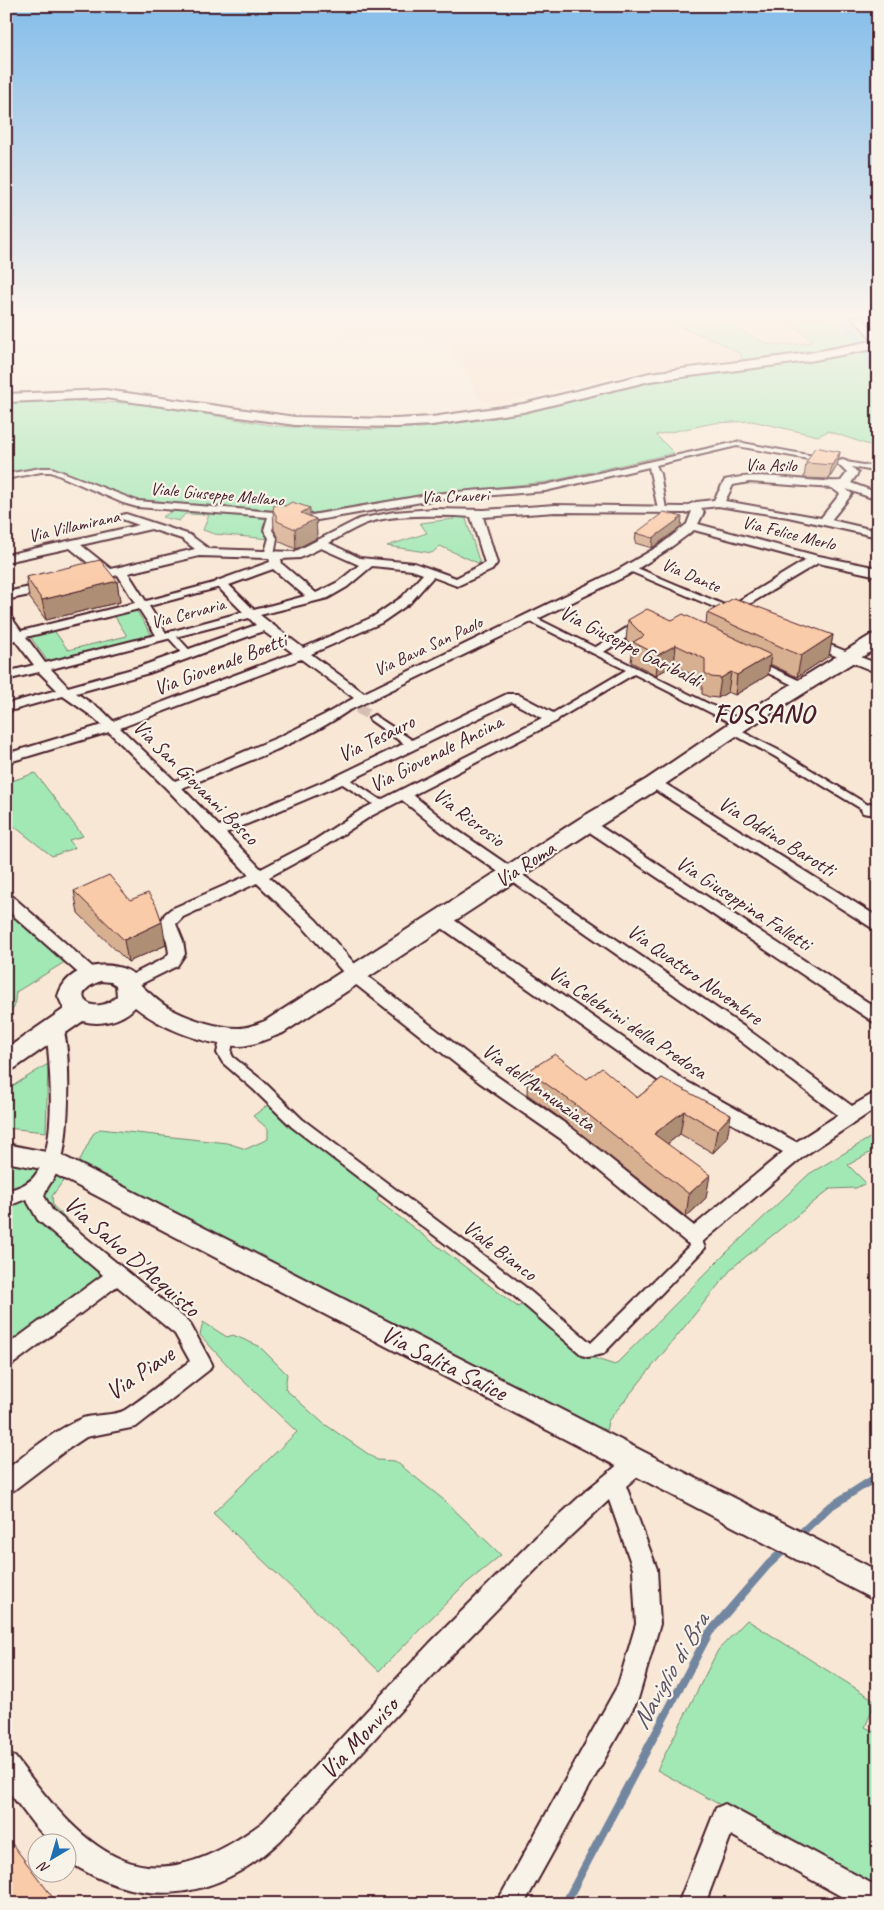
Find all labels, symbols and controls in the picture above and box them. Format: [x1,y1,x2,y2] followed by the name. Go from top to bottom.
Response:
[745,454,799,476] street label: Via Asilo
[149,477,286,511] street label: Viale Giuseppe Mellano
[421,484,492,508] street label: Via Craveri
[26,505,123,547] street label: Via Villamirana
[740,511,840,556] street label: Via Felice Merlo
[658,553,725,598] street label: Via Dante
[149,592,229,633] street label: Via Cervaria
[556,599,709,694] street label: Via Giuseppe Garibaldi
[370,611,487,681] street label: Via Bava San Paolo
[150,626,293,701] street label: Via Giovenale Boetti
[714,697,817,730] district label: FOSSANO
[365,707,509,798] street label: Via Giovenale Ancina
[333,708,420,768] street label: Via Tesauro
[128,714,265,851] street label: Via San Giovanni Bosco
[428,782,511,853] street label: Via Ricrosio
[714,790,843,884] street label: Via Oddino Barotti
[490,834,562,893] street label: Via Roma
[671,849,819,958] street label: Via Giuseppina Falletti
[622,918,769,1031] street label: Via Quattro Novembre
[544,959,713,1085] street label: Via Celebrini della Predosa
[477,1037,602,1138] street label: Via dell'Annunziata
[57,1188,208,1325] street label: Via Salvo D'Acquisto
[458,1214,543,1287] street label: Viale Bianco
[376,1318,514,1409] street label: Via Salita Salice
[99,1337,182,1408] street label: Via Piave
[624,1604,718,1735] water label: Naviglio di Bra
[313,1688,407,1786] street label: Via Monviso
[28,1832,78,1882] north arrow
[34,1857,53,1877] text: N

